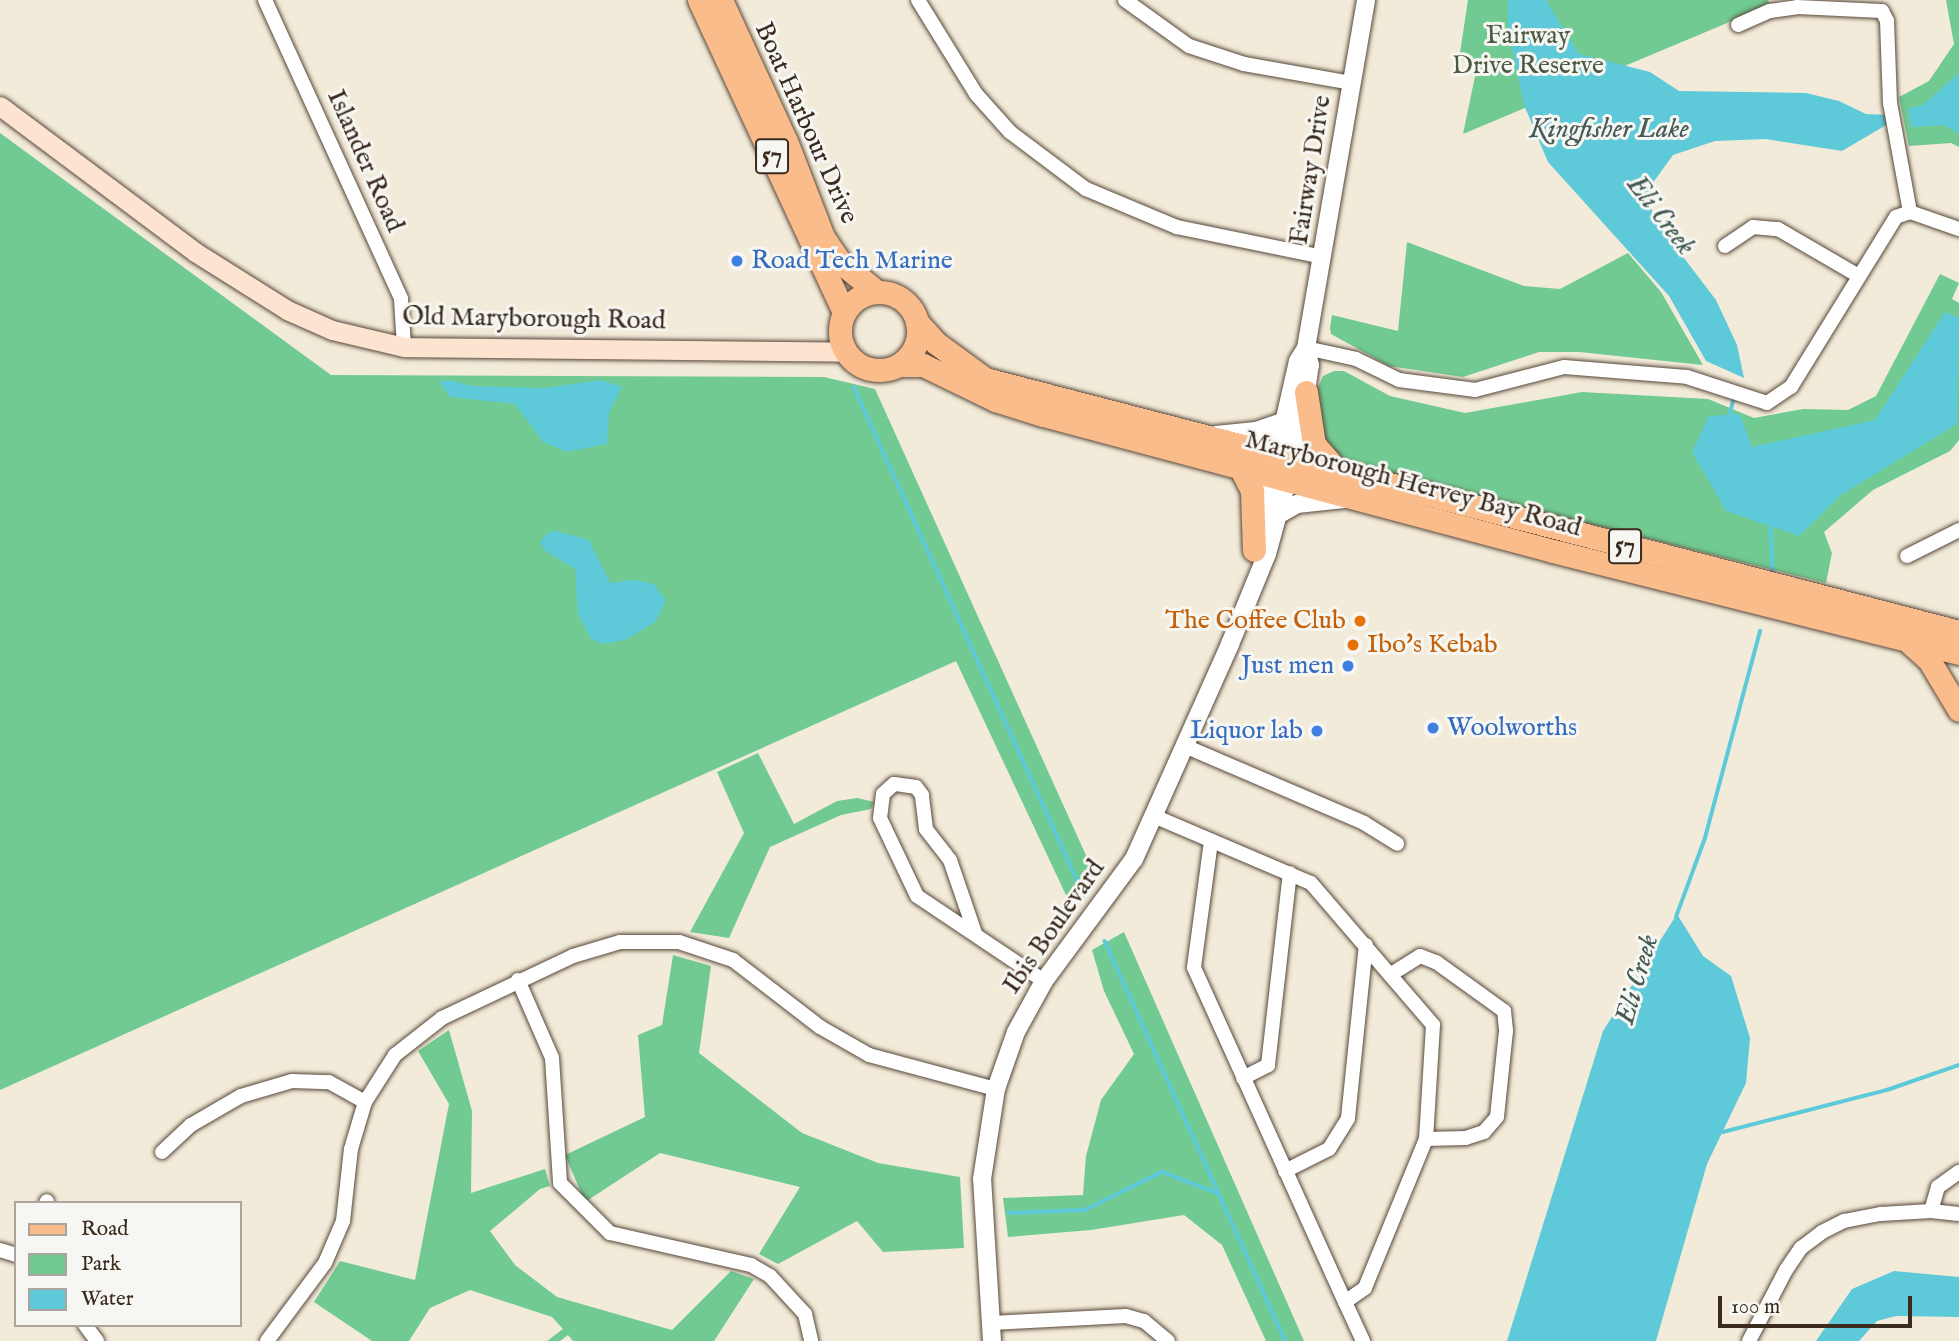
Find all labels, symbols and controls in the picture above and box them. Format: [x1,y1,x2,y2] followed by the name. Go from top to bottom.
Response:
[748,17,864,229] street label: Boat Harbour Drive
[1452,20,1604,82] park label: Fairway Drive Reserve
[320,85,410,237] street label: Islander Road
[1284,93,1338,247] street label: Fairway Drive
[1529,113,1689,147] water label: Kingfisher Lake
[754,136,790,176] road number: 57
[1618,169,1702,263] water label: Eli Creek
[751,245,953,277] place label: Road Tech Marine
[729,253,745,269] marker: Road Tech Marine
[402,301,666,337] street label: Old Maryborough Road
[1241,424,1585,544] street label: Maryborough Hervey Bay Road
[1608,526,1642,566] road number: 57
[1165,605,1346,637] place label: The Coffee Club
[1352,613,1368,629] marker: The Coffee Club
[1367,629,1498,661] place label: Ibo's Kebab
[1345,637,1361,653] marker: Ibo's Kebab
[1241,650,1334,682] place label: Just men
[1340,658,1356,674] marker: Just men
[1447,712,1577,744] place label: Woolworths
[1190,715,1303,747] place label: Liquor lab
[1425,720,1441,736] marker: Woolworths
[1309,723,1325,739] marker: Liquor lab
[996,854,1112,1000] street label: Ibis Boulevard
[1609,931,1667,1029] water label: Eli Creek
[14,1201,242,1327] legend
[81,1216,128,1243] text: Road
[81,1251,121,1278] text: Park
[1721,1282,1915,1326] scale bar
[81,1286,133,1313] text: Water
[1731,1294,1780,1321] text: 100 m

